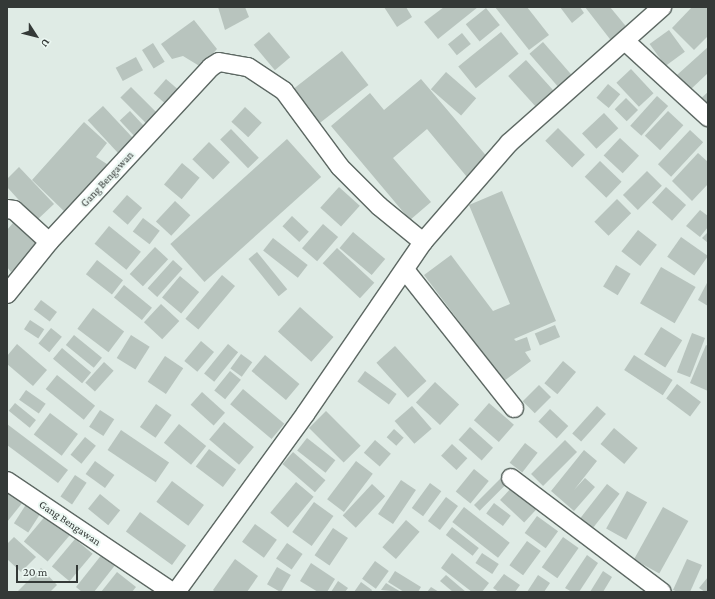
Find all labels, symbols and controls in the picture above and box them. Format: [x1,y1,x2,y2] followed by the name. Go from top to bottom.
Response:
[16,16,56,56] north arrow
[39,36,53,50] text: U
[78,148,136,210] street label: Gang Bengawan
[37,498,103,548] street label: Gang Bengawan
[18,557,80,583] scale bar
[23,565,47,579] text: 20 m

